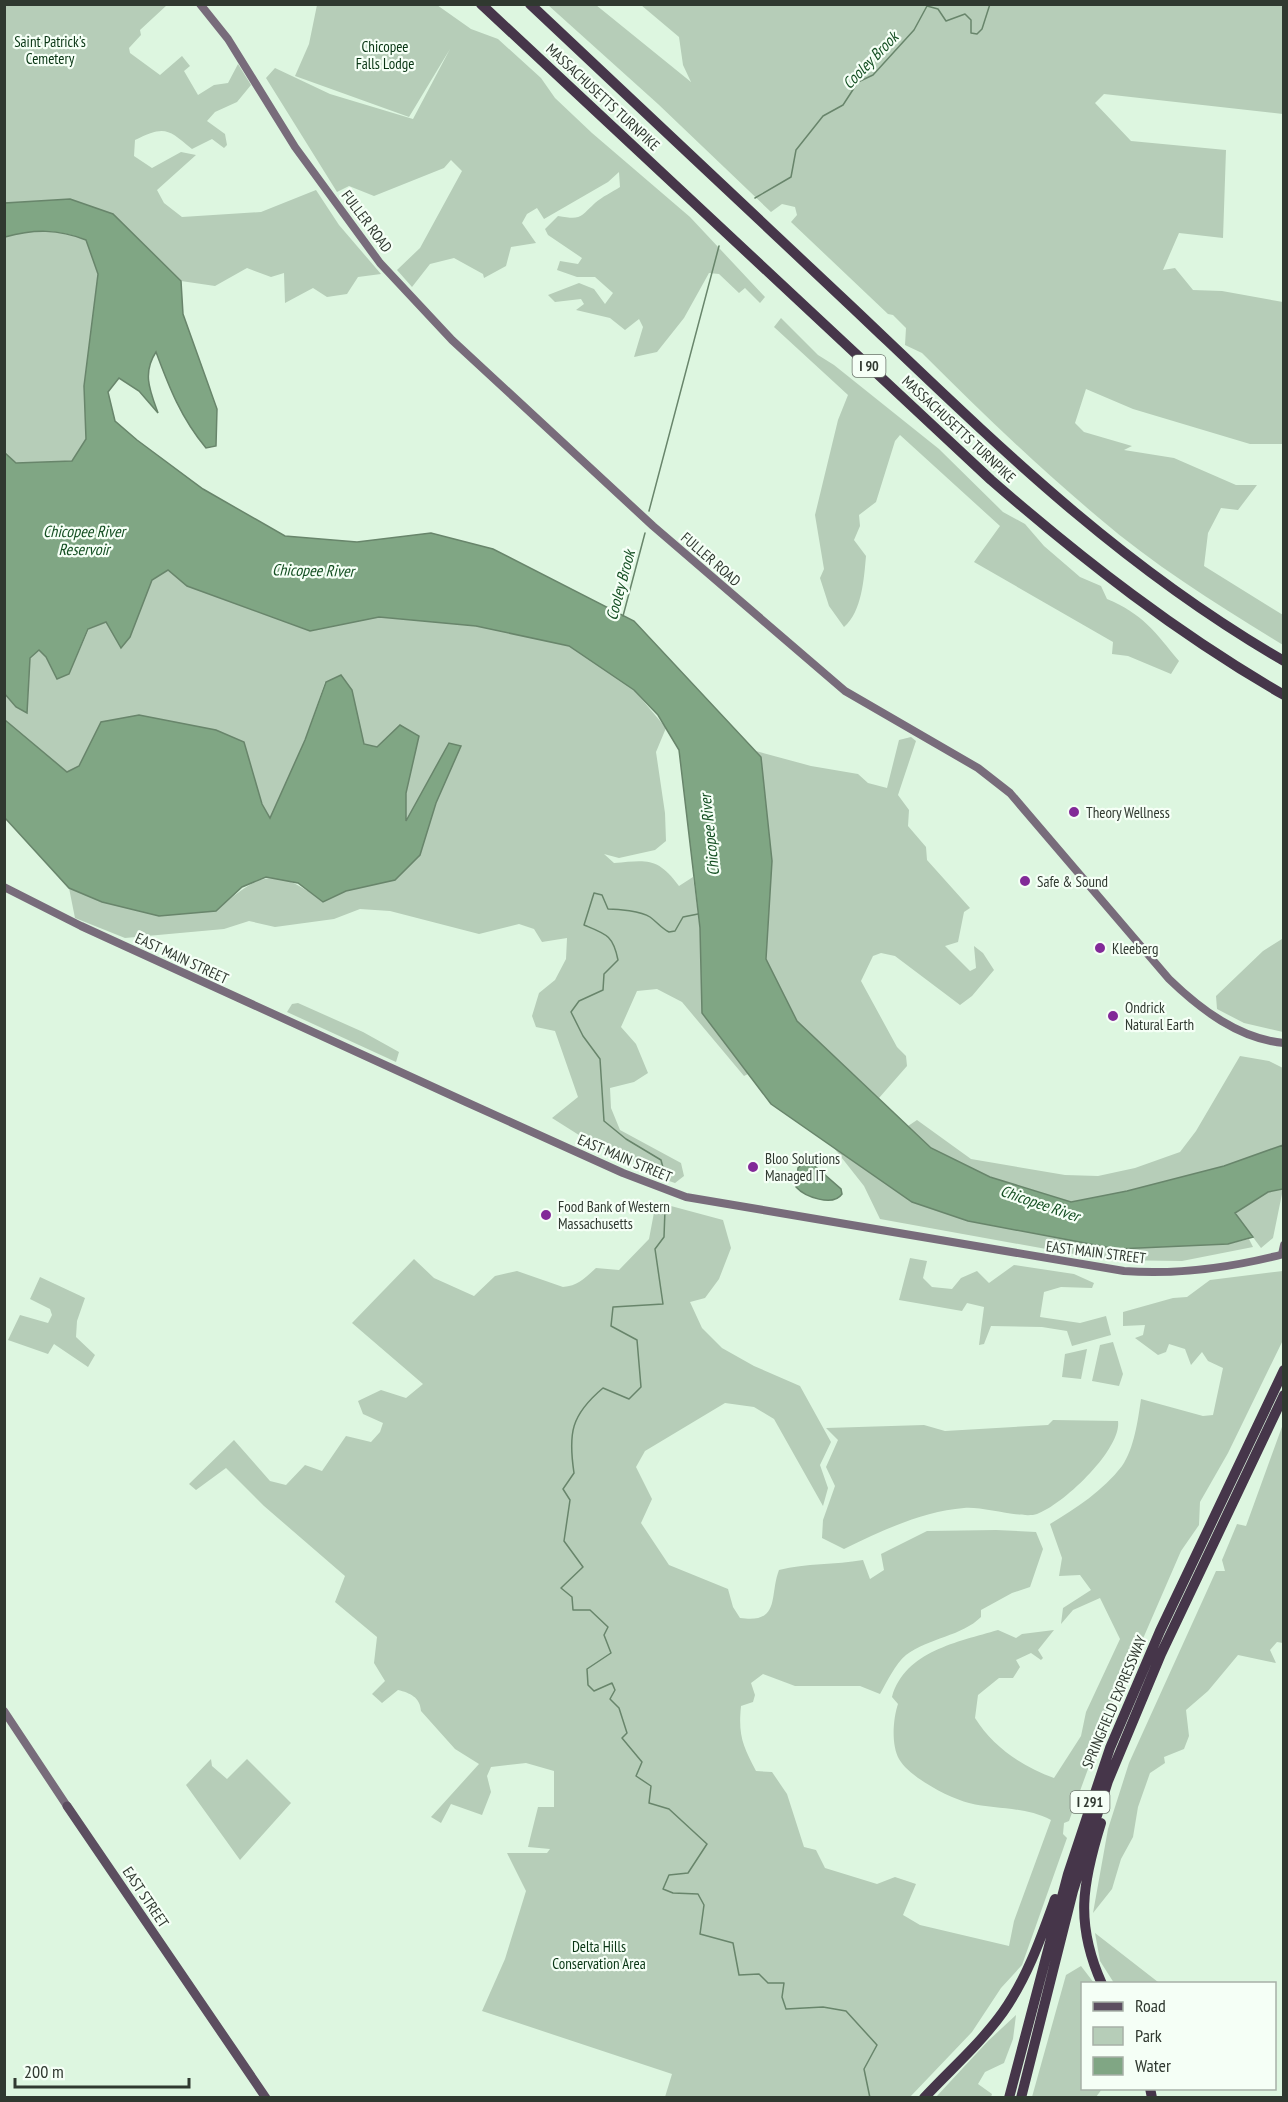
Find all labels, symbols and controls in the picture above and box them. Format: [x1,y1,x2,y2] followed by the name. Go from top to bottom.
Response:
[838,26,903,93] water label: Cooley Brook
[14,32,86,68] park label: Saint Patrick's Cemetery
[356,37,414,73] park label: Chicopee Falls Lodge
[542,39,664,155] street label: MASSACHUSETTS TURNPIKE
[337,186,397,256] street label: FULLER ROAD
[852,355,886,377] road number: I 90
[898,371,1020,487] street label: MASSACHUSETTS TURNPIKE
[43,521,128,559] water label: Chicopee River Reservoir
[677,528,745,590] street label: FULLER ROAD
[601,546,639,622] water label: Cooley Brook
[272,559,357,581] water label: Chicopee River
[694,791,723,877] water label: Chicopee River
[1086,803,1170,822] place label: Theory Wellness
[1067,805,1081,819] marker: Theory Wellness
[1037,872,1108,891] place label: Safe & Sound
[1018,874,1032,888] marker: Safe & Sound
[132,928,232,988] street label: EAST MAIN STREET
[1112,939,1158,958] place label: Kleeberg
[1093,941,1107,955] marker: Kleeberg
[1125,998,1194,1034] place label: Ondrick Natural Earth
[1106,1009,1120,1023] marker: Ondrick Natural Earth
[575,1130,675,1187] street label: EAST MAIN STREET
[765,1149,840,1185] place label: Bloo Solutions Managed IT
[746,1160,760,1174] marker: Bloo Solutions Managed IT
[998,1180,1084,1227] water label: Chicopee River
[558,1197,670,1233] place label: Food Bank of Western Massachusetts
[539,1208,553,1222] marker: Food Bank of Western Massachusetts
[1045,1236,1147,1268] street label: EAST MAIN STREET
[1077,1632,1151,1771] street label: SPRINGFIELD EXPRESSWAY
[1070,1791,1110,1813] road number: I 291
[119,1863,173,1931] street label: EAST STREET
[552,1937,646,1973] park label: Delta Hills Conservation Area
[1081,1982,1276,2090] legend
[1135,1994,1166,2017] text: Road
[1135,2024,1162,2047] text: Park
[15,2051,189,2089] scale bar
[1135,2054,1171,2077] text: Water
[24,2060,64,2083] text: 200 m

